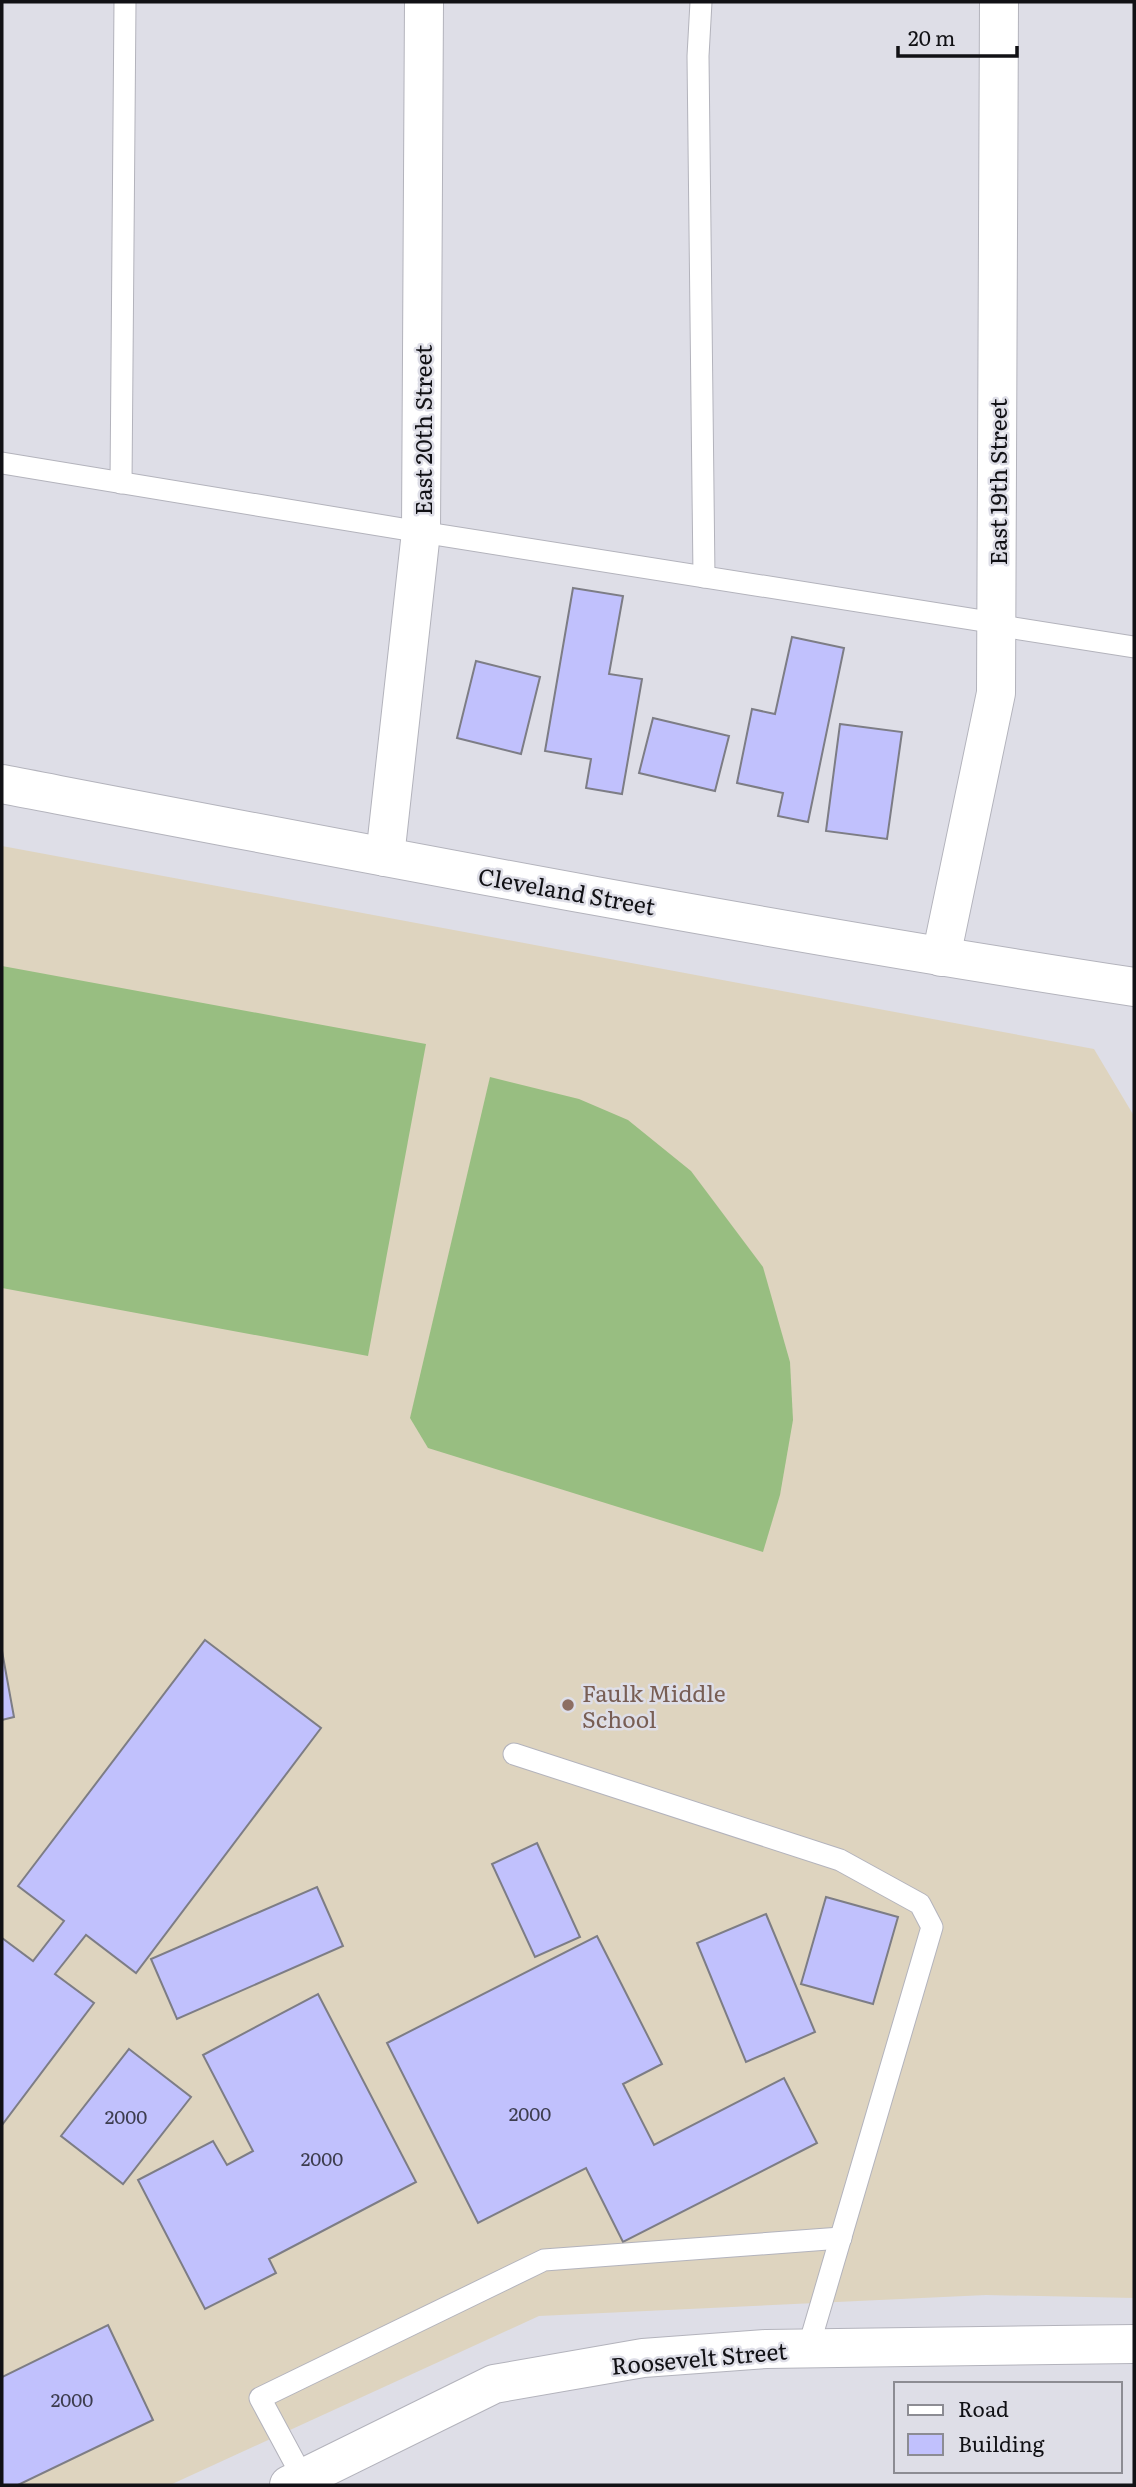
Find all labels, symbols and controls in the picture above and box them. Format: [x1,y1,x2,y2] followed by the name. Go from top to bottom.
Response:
[898,14,1017,58] scale bar
[908,21,955,52] text: 20 m
[405,344,439,515] street label: East 20th Street
[980,398,1014,566] street label: East 19th Street
[476,858,659,922] street label: Cleveland Street
[582,1675,726,1735] place label: Faulk Middle School
[560,1697,576,1713] marker: Faulk Middle School
[509,2099,551,2127] house number: 2000
[105,2102,147,2130] house number: 2000
[301,2144,343,2172] house number: 2000
[610,2332,789,2382] street label: Roosevelt Street
[894,2382,1122,2473] legend
[51,2385,93,2413] house number: 2000
[958,2392,1009,2423] text: Road
[958,2427,1045,2458] text: Building

